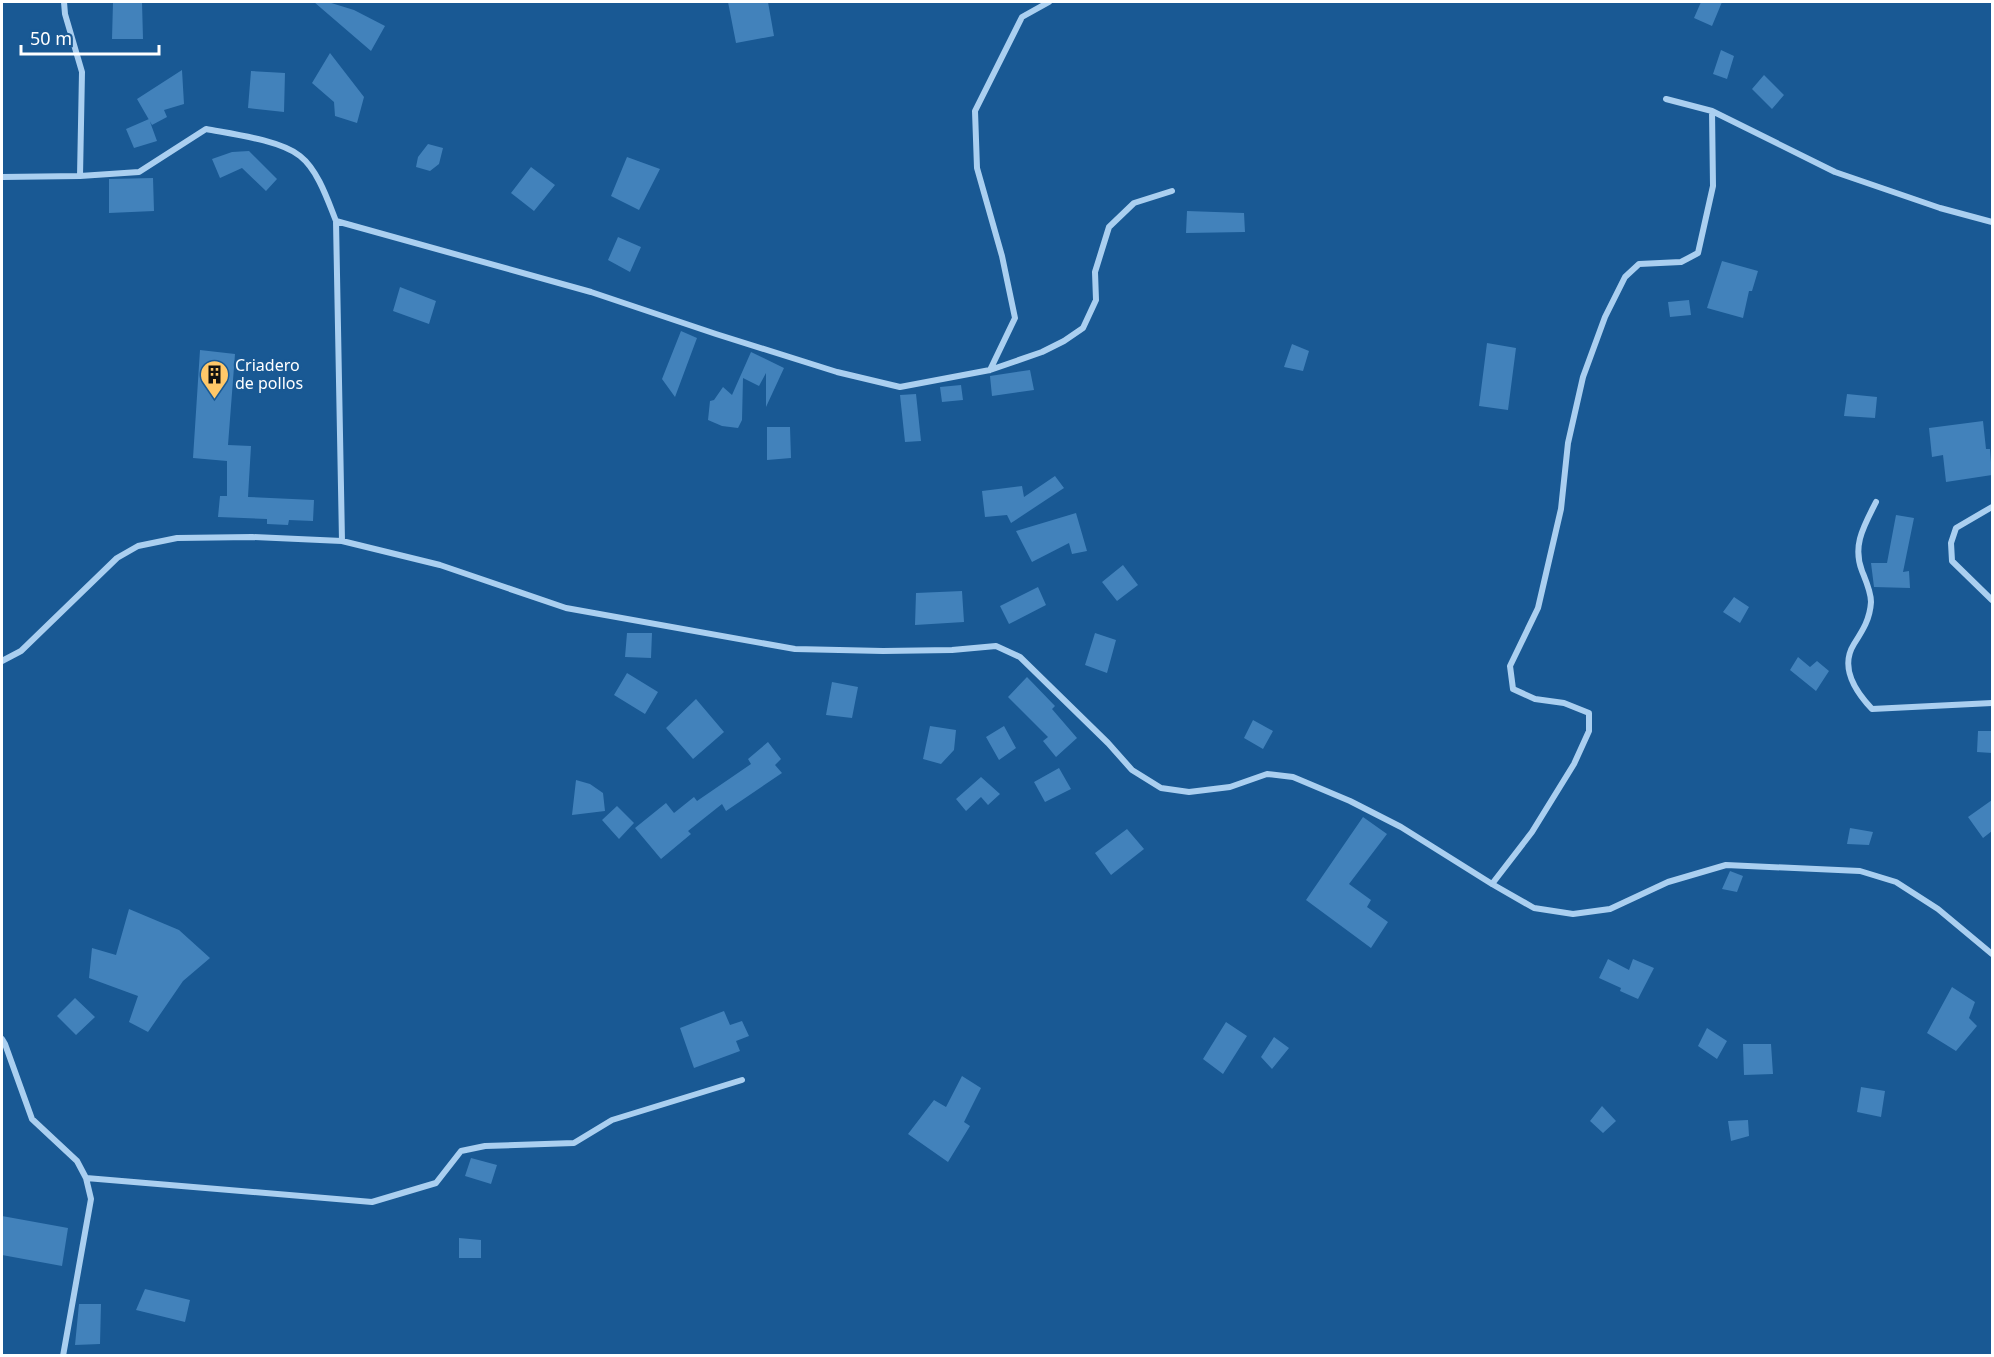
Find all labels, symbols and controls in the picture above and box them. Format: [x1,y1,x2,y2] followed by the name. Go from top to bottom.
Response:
[21,18,159,56] scale bar
[30,26,72,50] text: 50 m
[235,354,303,394] place label: Criadero de pollos
[198,358,230,400] building icon: Criadero de pollos

